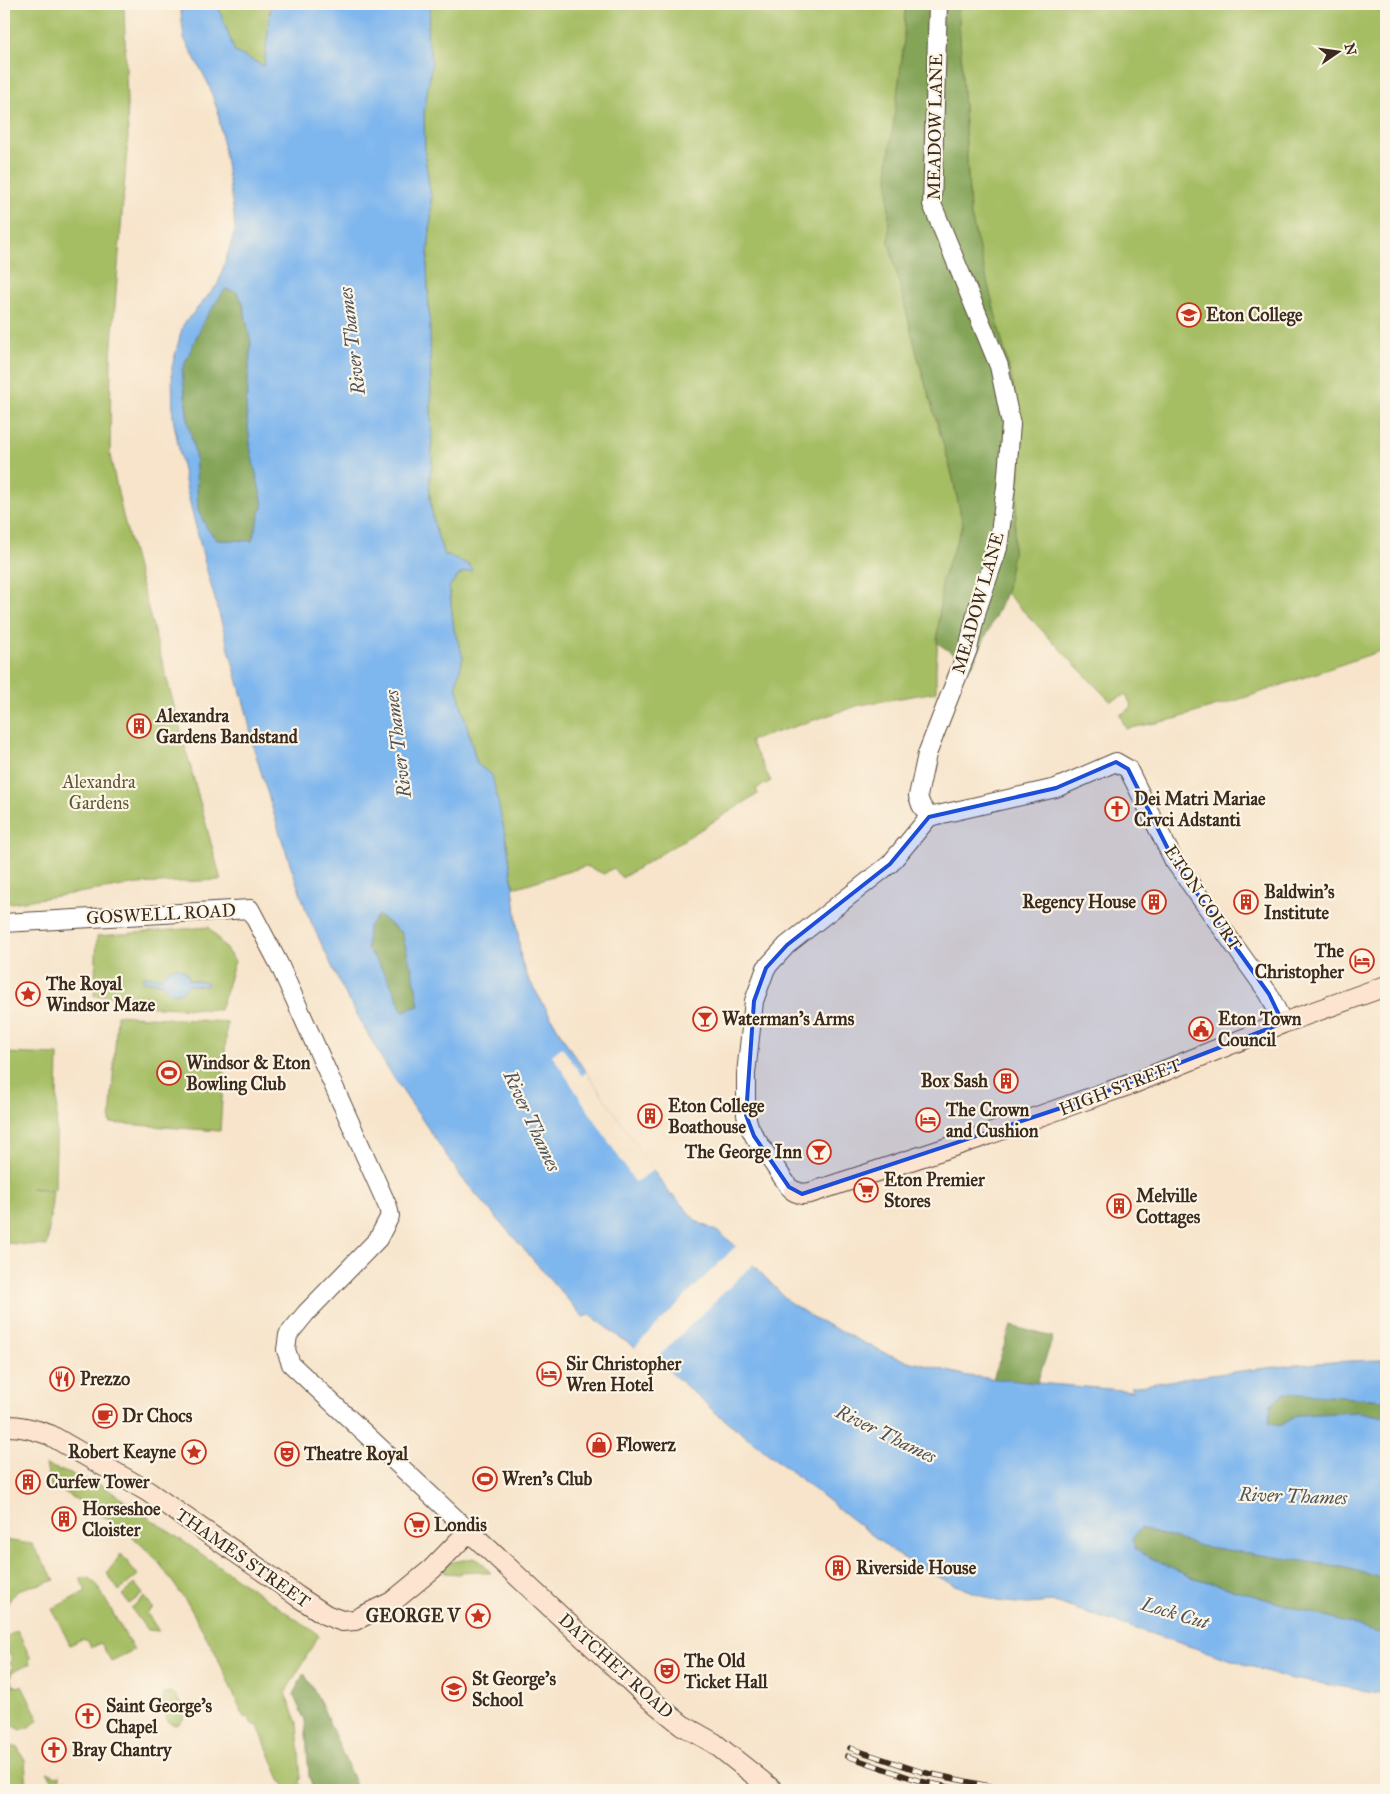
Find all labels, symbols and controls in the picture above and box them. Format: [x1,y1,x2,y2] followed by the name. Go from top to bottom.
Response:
[1312,28,1362,78] north arrow
[1341,41,1360,57] text: N
[923,54,947,200] street label: MEADOW LANE
[334,285,370,397] water label: River Thames
[1176,302,1202,328] school or university icon: Eton College
[1206,304,1303,327] place label: Eton College
[947,530,1009,676] street label: MEADOW LANE
[380,688,416,800] water label: River Thames
[155,705,299,748] place label: Alexandra Gardens Bandstand
[126,713,152,739] building icon: Alexandra Gardens Bandstand
[61,771,136,814] park label: Alexandra Gardens
[1134,788,1266,831] place label: Dei Matri Mariae Crvci Adstanti
[1104,796,1130,822] church icon: Dei Matri Mariae Crvci Adstanti
[1160,841,1246,955] street label: ETON COURT
[1264,881,1335,924] place label: Baldwin's Institute
[1141,889,1167,915] building icon: Regency House
[1233,889,1259,915] building icon: Baldwin's Institute
[1022,891,1136,914] place label: Regency House
[86,899,236,929] street label: GOSWELL ROAD
[1255,940,1345,984] place label: The Christopher
[1349,948,1375,974] hotel icon: The Christopher
[45,973,156,1016] place label: The Royal Windsor Maze
[15,981,41,1007] place icon: The Royal Windsor Maze
[692,1006,718,1032] bar icon: Waterman's Arms
[722,1008,855,1030] place label: Waterman's Arms
[1218,1008,1302,1051] place label: Eton Town Council
[1188,1016,1214,1042] public building icon: Eton Town Council
[186,1052,311,1096] place label: Windsor & Eton Bowling Club
[1056,1054,1184,1120] street label: HIGH STREET
[156,1060,182,1086] sports icon: Windsor & Eton Bowling Club
[498,1066,566,1176] water label: River Thames
[993,1068,1019,1094] building icon: Box Sash
[921,1070,989,1092] place label: Box Sash
[668,1095,765,1138] place label: Eton College Boathouse
[945,1099,1039,1142] place label: The Crown and Cushion
[637,1103,663,1129] building icon: Eton College Boathouse
[915,1107,941,1133] hotel icon: The Crown and Cushion
[806,1139,832,1165] bar icon: The George Inn
[684,1141,802,1164] place label: The George Inn
[884,1169,986,1212] place label: Eton Premier Stores
[853,1177,879,1203] supermarket icon: Eton Premier Stores
[1136,1185,1201,1229] place label: Melville Cottages
[1106,1193,1132,1219] building icon: Melville Cottages
[566,1353,682,1396] place label: Sir Christopher Wren Hotel
[536,1361,562,1387] hotel icon: Sir Christopher Wren Hotel
[49,1366,75,1392] restaurant icon: Prezzo
[80,1368,130,1390] place label: Prezzo
[831,1399,940,1468] water label: River Thames
[92,1403,118,1429] cafe icon: Dr Chocs
[122,1405,193,1427] place label: Dr Chocs
[586,1432,612,1458] shop icon: Flowerz
[616,1434,677,1456] place label: Flowerz
[181,1439,207,1465] place icon: Robert Keayne
[68,1441,176,1464] place label: Robert Keayne
[274,1441,300,1467] theatre icon: Theatre Royal
[303,1443,409,1466] place label: Theatre Royal
[472,1466,498,1492] sports icon: Wren's Club
[502,1468,593,1490] place label: Wren's Club
[15,1469,41,1495] building icon: Curfew Tower
[46,1471,151,1493] place label: Curfew Tower
[1237,1483,1348,1509] water label: River Thames
[82,1498,161,1541] place label: Horseshoe Cloister
[171,1503,315,1613] street label: THAMES STREET
[51,1506,77,1532] building icon: Horseshoe Cloister
[404,1512,430,1538] supermarket icon: Londis
[434,1514,487,1536] place label: Londis
[825,1555,851,1581] building icon: Riverside House
[856,1557,977,1579] place label: Riverside House
[1138,1592,1212,1634] water label: Lock Cut
[465,1603,491,1629] place icon: GEORGE V
[366,1605,461,1627] place label: GEORGE V
[554,1609,678,1723] street label: DATCHET ROAD
[683,1650,769,1693] place label: The Old Ticket Hall
[654,1658,680,1684] theatre icon: The Old Ticket Hall
[472,1668,556,1711] place label: St George's School
[441,1676,467,1702] school or university icon: St George's School
[106,1695,213,1739] place label: Saint George's Chapel
[75,1703,101,1729] church icon: Saint George's Chapel
[41,1737,67,1763] church icon: Bray Chantry
[72,1739,173,1762] place label: Bray Chantry

